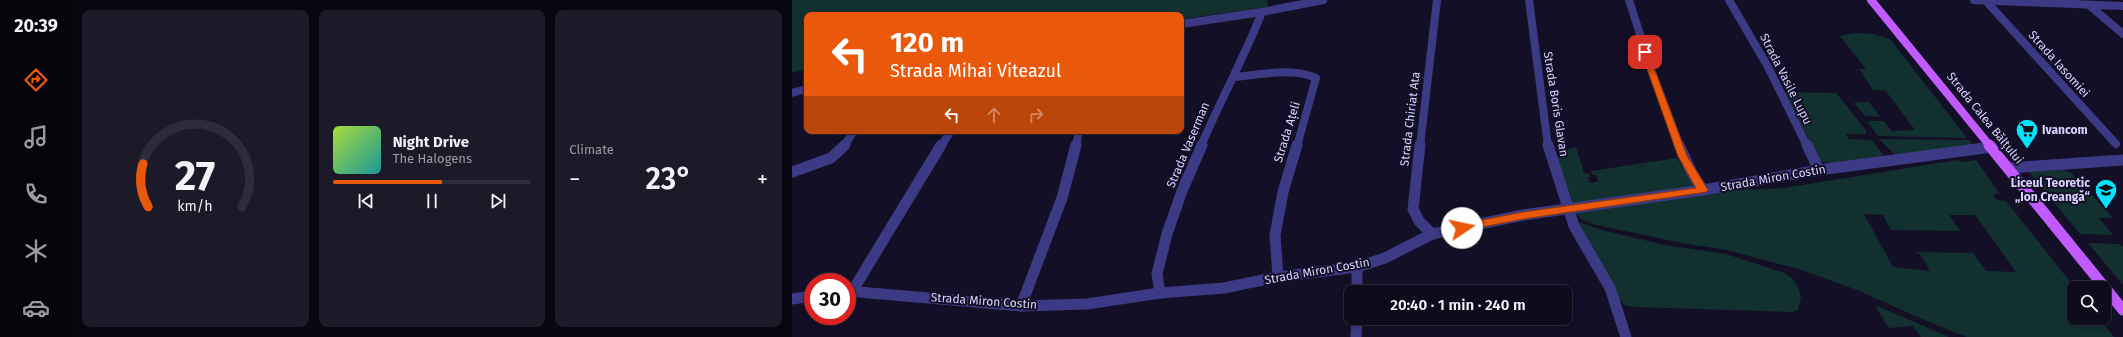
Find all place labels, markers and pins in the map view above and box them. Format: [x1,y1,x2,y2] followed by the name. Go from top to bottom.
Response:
[1628,35,1662,69] pin
[2014,117,2040,150] supermarket icon: Ivancom
[2042,123,2088,137] place label: Ivancom
[2011,176,2090,204] place label: Liceul Teoretic „Ion Creangă“
[2093,177,2119,210] school or university icon: Liceul Teoretic „Ion Creangă“

